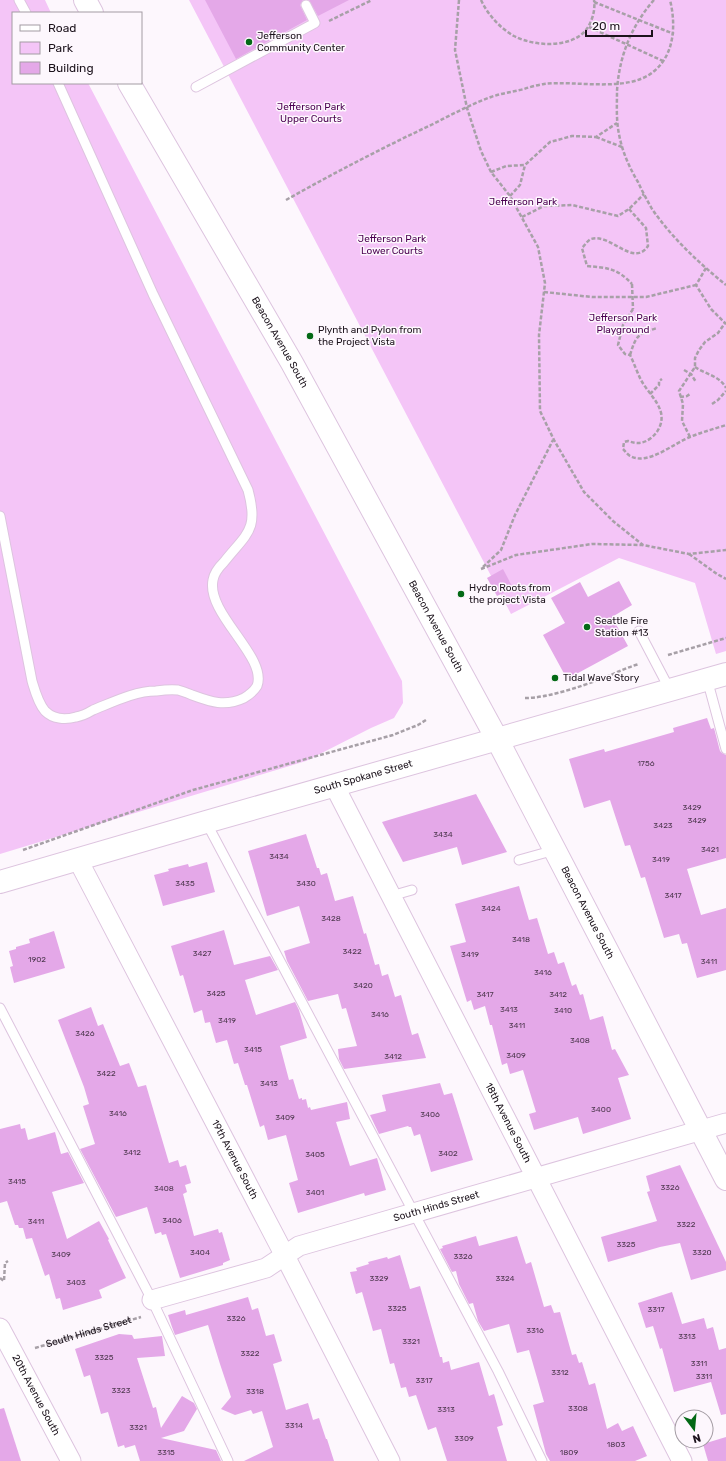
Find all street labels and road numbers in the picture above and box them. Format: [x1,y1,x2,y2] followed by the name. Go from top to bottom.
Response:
[249,295,310,390] street label: Beacon Avenue South
[406,578,466,674] street label: Beacon Avenue South
[312,757,414,797] street label: South Spokane Street
[558,864,616,961] street label: Beacon Avenue South
[482,1081,533,1165] street label: 18th Avenue South
[209,1118,260,1201] street label: 19th Avenue South
[392,1188,481,1224] street label: South Hinds Street
[45,1314,133,1350] street label: South Hinds Street
[9,1353,62,1438] street label: 20th Avenue South

